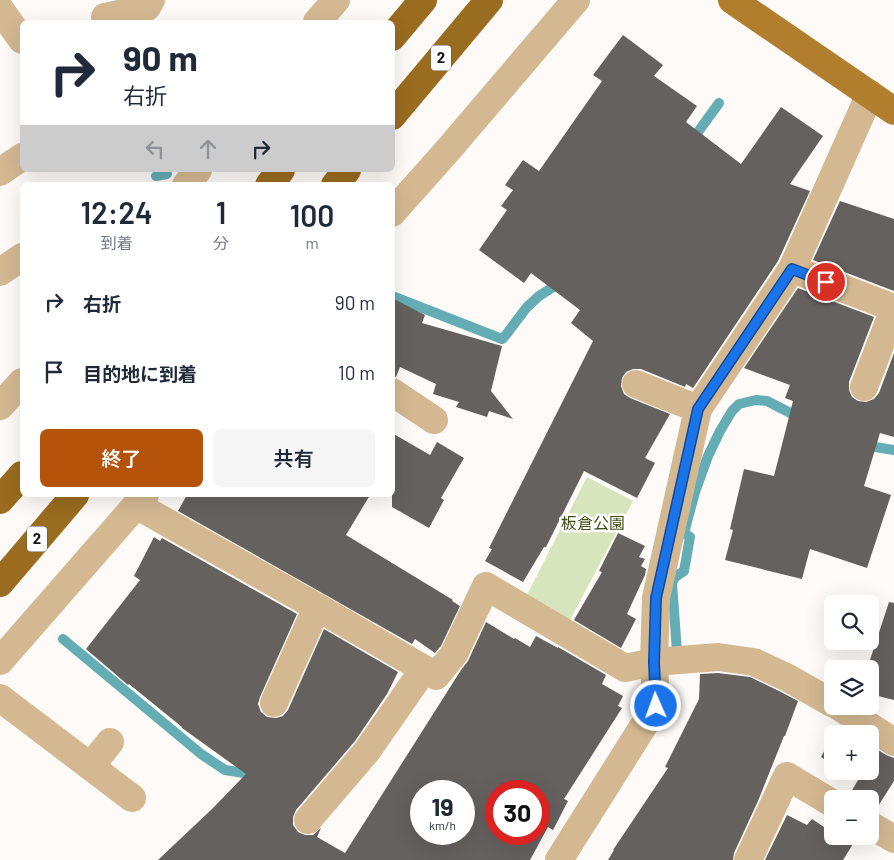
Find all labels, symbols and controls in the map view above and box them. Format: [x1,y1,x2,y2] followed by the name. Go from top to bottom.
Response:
[123,36,198,78] text: 90 m
[40,40,105,105] icon: right
[431,46,451,70] road number: 2
[123,82,167,108] text: 右折
[141,135,169,163] icon: left
[194,135,222,163] icon: ahead
[247,135,275,163] icon: right
[81,194,152,230] text: 12:24
[216,194,226,230] text: 1
[290,197,334,233] text: 100
[101,233,133,252] text: 到着
[213,233,229,252] text: 分
[305,233,319,252] text: m
[805,261,847,303] pin
[812,268,840,296] icon: arrive
[40,288,68,316] icon: right
[335,291,375,314] text: 90 m
[83,292,121,315] text: 右折
[40,358,68,386] icon: arrive
[338,361,375,384] text: 10 m
[83,362,197,385] text: 目的地に到着
[40,429,203,487] button: 終了
[213,429,375,487] button: 共有
[561,513,625,532] park label: 板倉公園
[27,526,47,552] road number: 2
[824,595,879,845] map controls
[824,595,879,650] button: search
[824,660,879,715] button: layers
[629,679,681,731] position arrow
[824,725,879,780] button: +
[485,780,550,845] speed limit sign: 30
[824,790,879,845] button: −
[431,791,454,821] text: 19
[429,818,456,832] text: km/h

